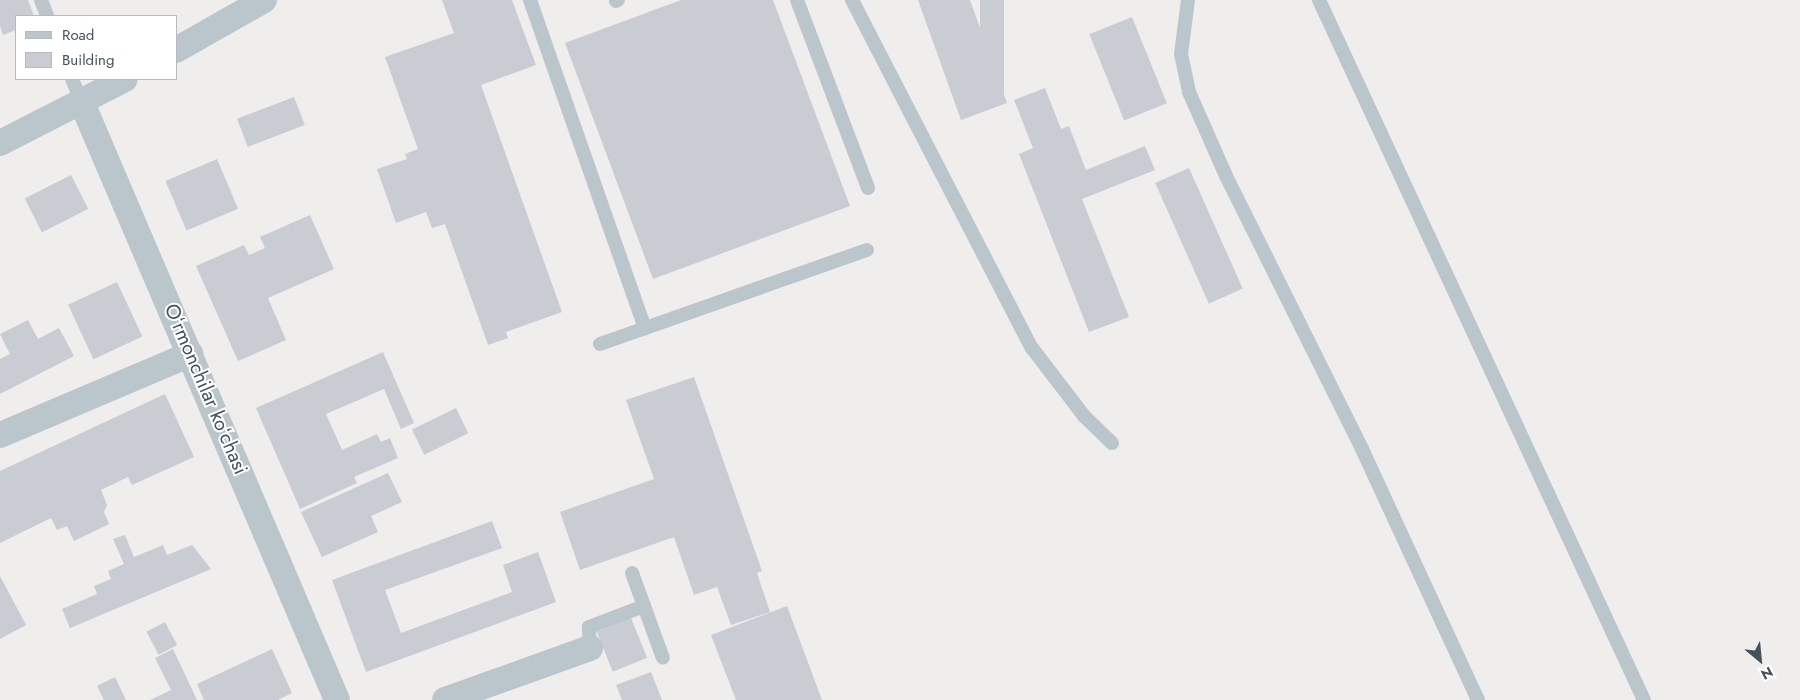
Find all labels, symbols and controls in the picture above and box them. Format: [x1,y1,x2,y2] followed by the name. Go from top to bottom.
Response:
[15,15,178,80] legend
[62,24,94,46] text: Road
[62,49,114,71] text: Building
[159,300,253,478] street label: Oʻrmonchilar koʻchasi
[1735,635,1785,685] north arrow
[1757,662,1777,685] text: N

